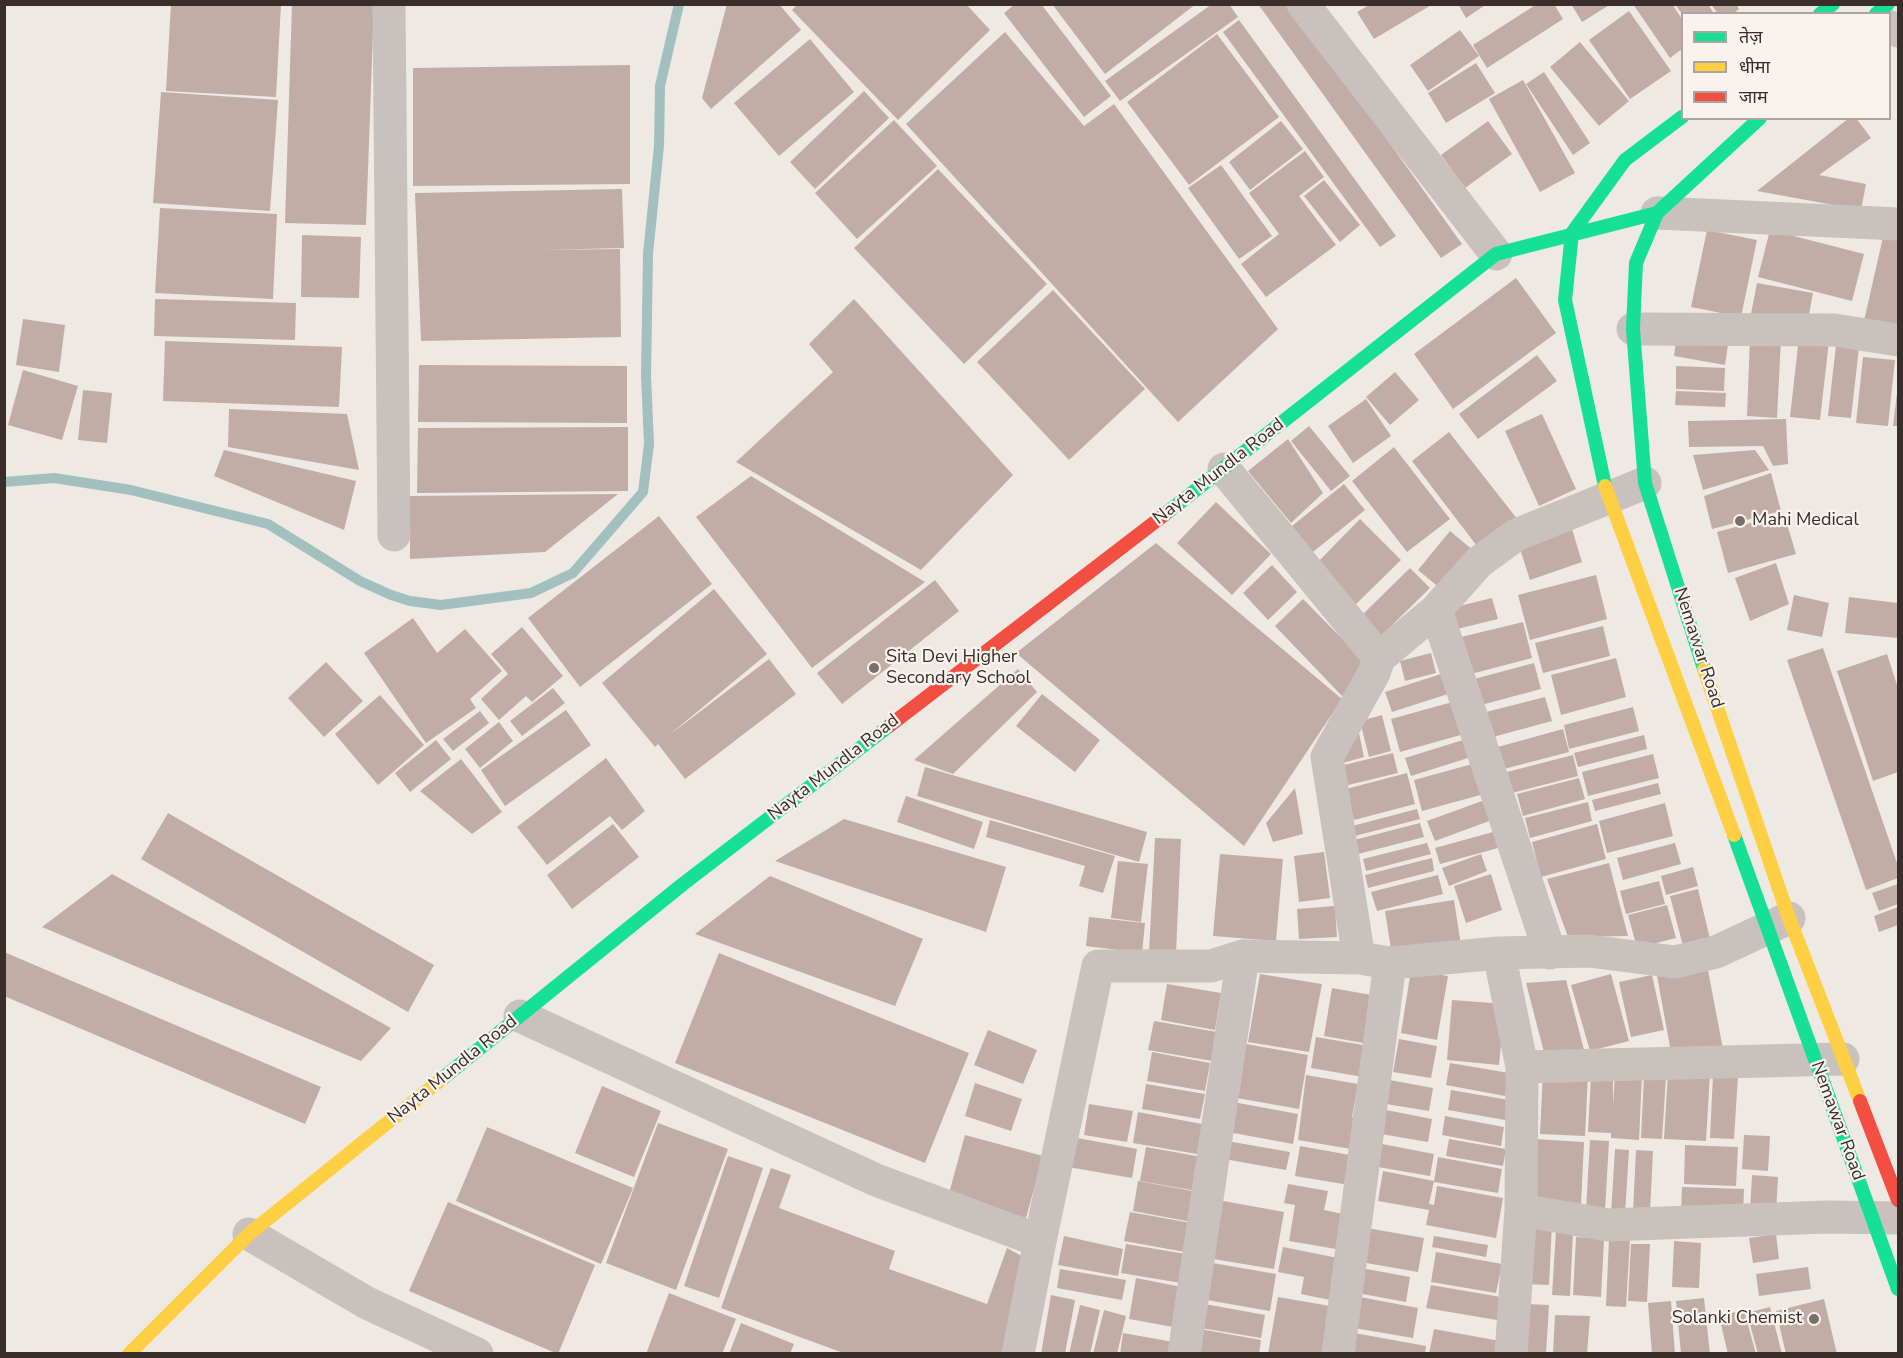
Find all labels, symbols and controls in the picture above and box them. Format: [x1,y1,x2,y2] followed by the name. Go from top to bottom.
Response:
[1681,12,1891,120] legend
[1739,25,1763,49] text: तेज़
[1739,55,1770,79] text: धीमा
[1739,85,1768,109] text: जाम
[1149,414,1289,530] street label: Nayta Mundla Road
[1752,510,1859,532] place label: Mahi Medical
[1733,514,1747,528] marker: Mahi Medical
[1668,585,1728,711] street label: Nemawar Road
[886,647,1031,690] place label: Sita Devi Higher Secondary School
[867,661,881,675] marker: Sita Devi Higher Secondary School
[764,710,904,826] street label: Nayta Mundla Road
[384,1011,522,1129] street label: Nayta Mundla Road
[1805,1058,1869,1184] street label: Nemawar Road
[1672,1308,1802,1330] place label: Solanki Chemist
[1807,1312,1821,1326] marker: Solanki Chemist

